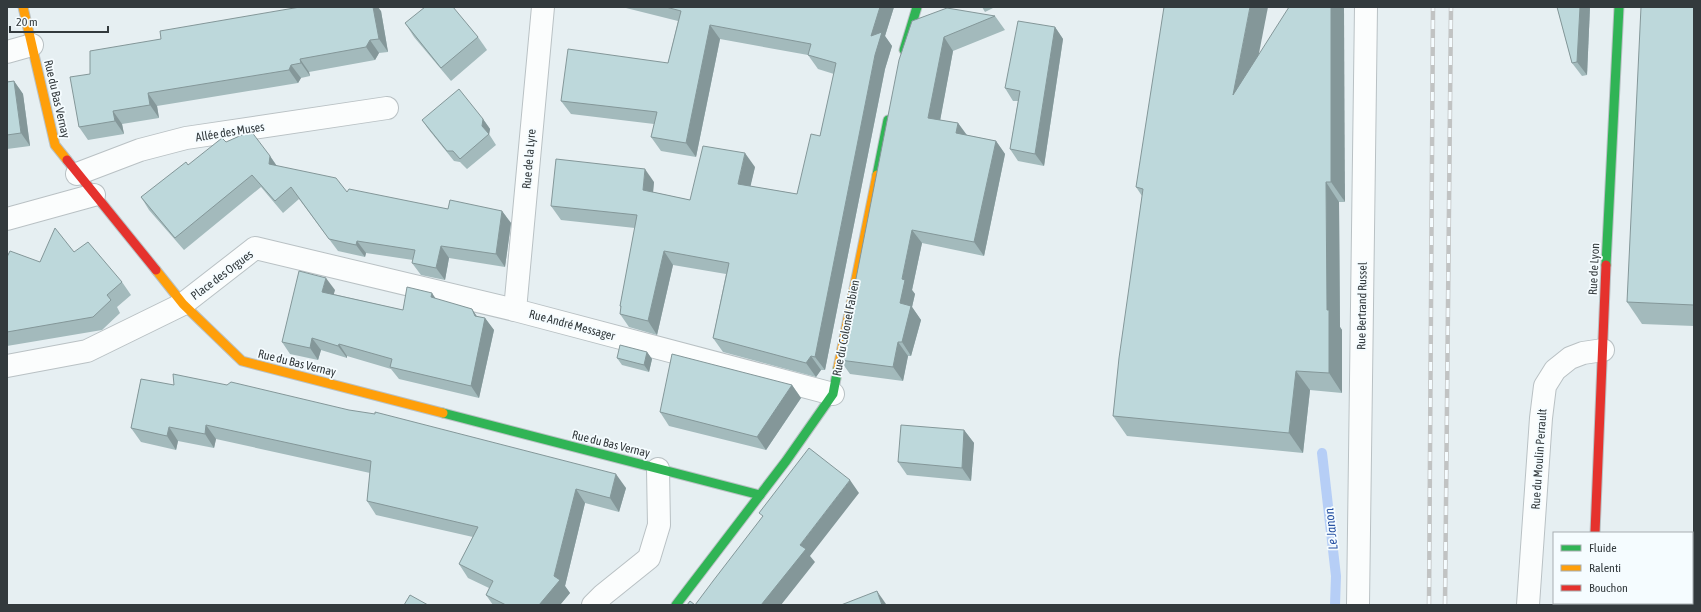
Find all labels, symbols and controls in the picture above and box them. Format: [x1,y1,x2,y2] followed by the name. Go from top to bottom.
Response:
[10,8,108,34] scale bar
[16,15,38,29] text: 20 m
[41,58,73,140] street label: Rue du Bas Vernay
[195,120,265,144] street label: Allée des Muses
[519,128,539,190] street label: Rue de la Lyre
[1586,243,1602,295] street label: Rue de Lyon
[188,247,256,303] street label: Place des Orgues
[1354,261,1370,350] street label: Rue Bertrand Russel
[830,279,862,377] street label: Rue du Colonel Fabien
[528,307,617,343] street label: Rue André Messager
[256,347,338,379] street label: Rue du Bas Vernay
[1528,408,1550,510] street label: Rue du Moulin Perrault
[570,428,652,460] street label: Rue du Bas Vernay
[1321,507,1341,550] water label: Le Janon
[1553,532,1693,604] legend
[1589,541,1617,555] text: Fluide
[1589,561,1621,575] text: Ralenti
[1589,581,1628,595] text: Bouchon

